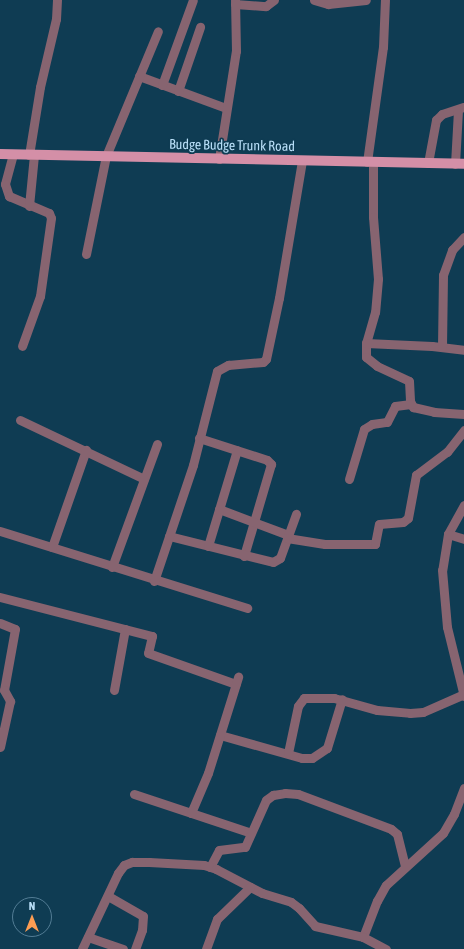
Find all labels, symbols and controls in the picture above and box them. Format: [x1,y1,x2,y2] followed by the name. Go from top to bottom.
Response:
[169,136,295,154] street label: Budge Budge Trunk Road
[12,897,52,937] north arrow
[29,900,35,912] text: N

